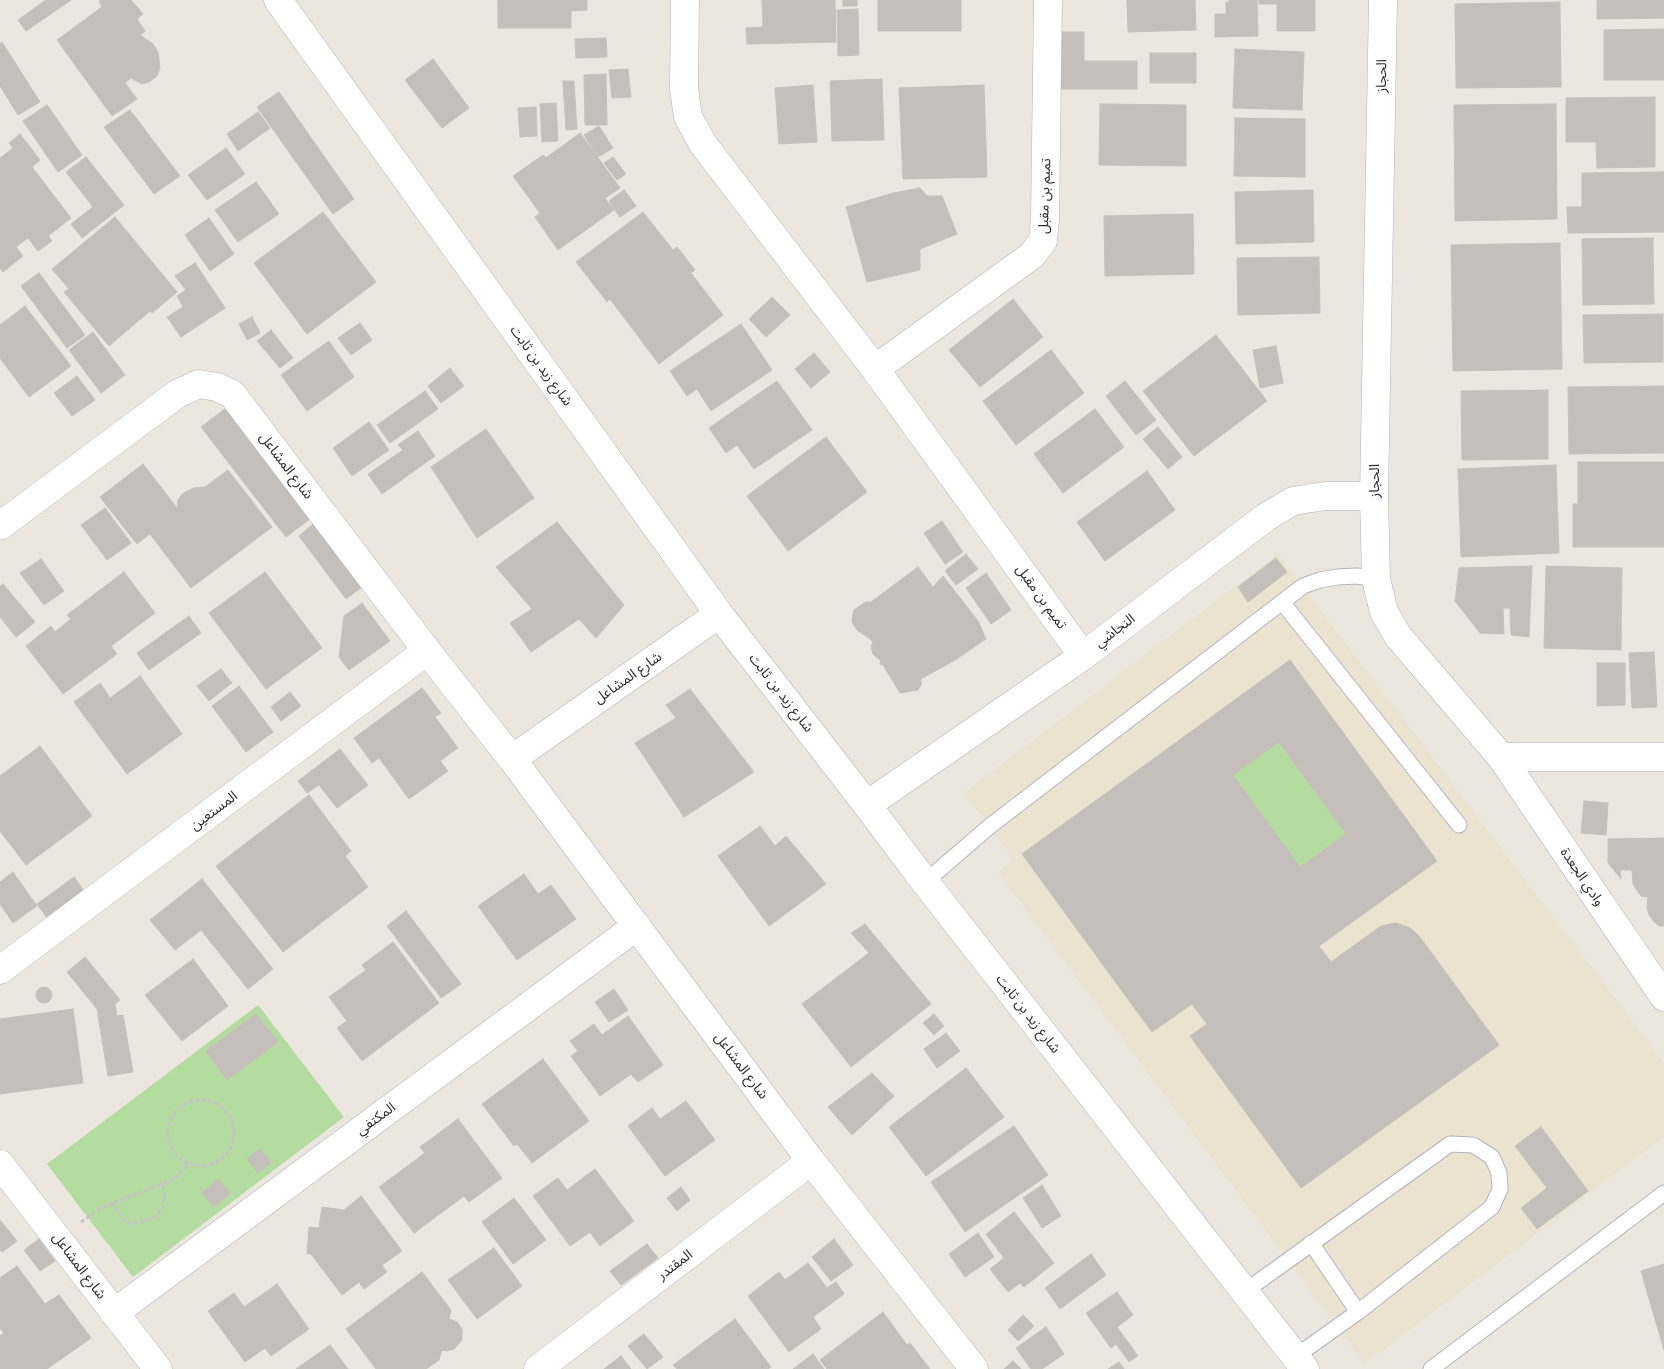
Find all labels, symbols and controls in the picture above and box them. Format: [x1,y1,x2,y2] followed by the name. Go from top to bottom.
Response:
[1373,59,1391,93] street label: الحجاز
[1035,158,1055,234] street label: تميم بن مقبل
[506,323,576,409] street label: شارع زيد بن ثابت
[256,429,316,503] street label: شارع المشاعل
[1367,464,1383,498] street label: الحجاز
[1012,561,1070,633] street label: تميم بن مقبل
[1092,610,1138,652] street label: النجاشي
[591,648,665,708] street label: شارع المشاعل
[745,650,817,736] street label: شارع زيد بن ثابت
[187,788,241,834] street label: المستعين
[1556,845,1608,909] street label: وادي الجعدة
[992,971,1064,1057] street label: شارع زيد بن ثابت
[711,1029,771,1103] street label: شارع المشاعل
[353,1099,399,1139] street label: المكتفي
[49,1229,109,1303] street label: شارع المشاعل
[654,1246,696,1284] street label: المقتدر

